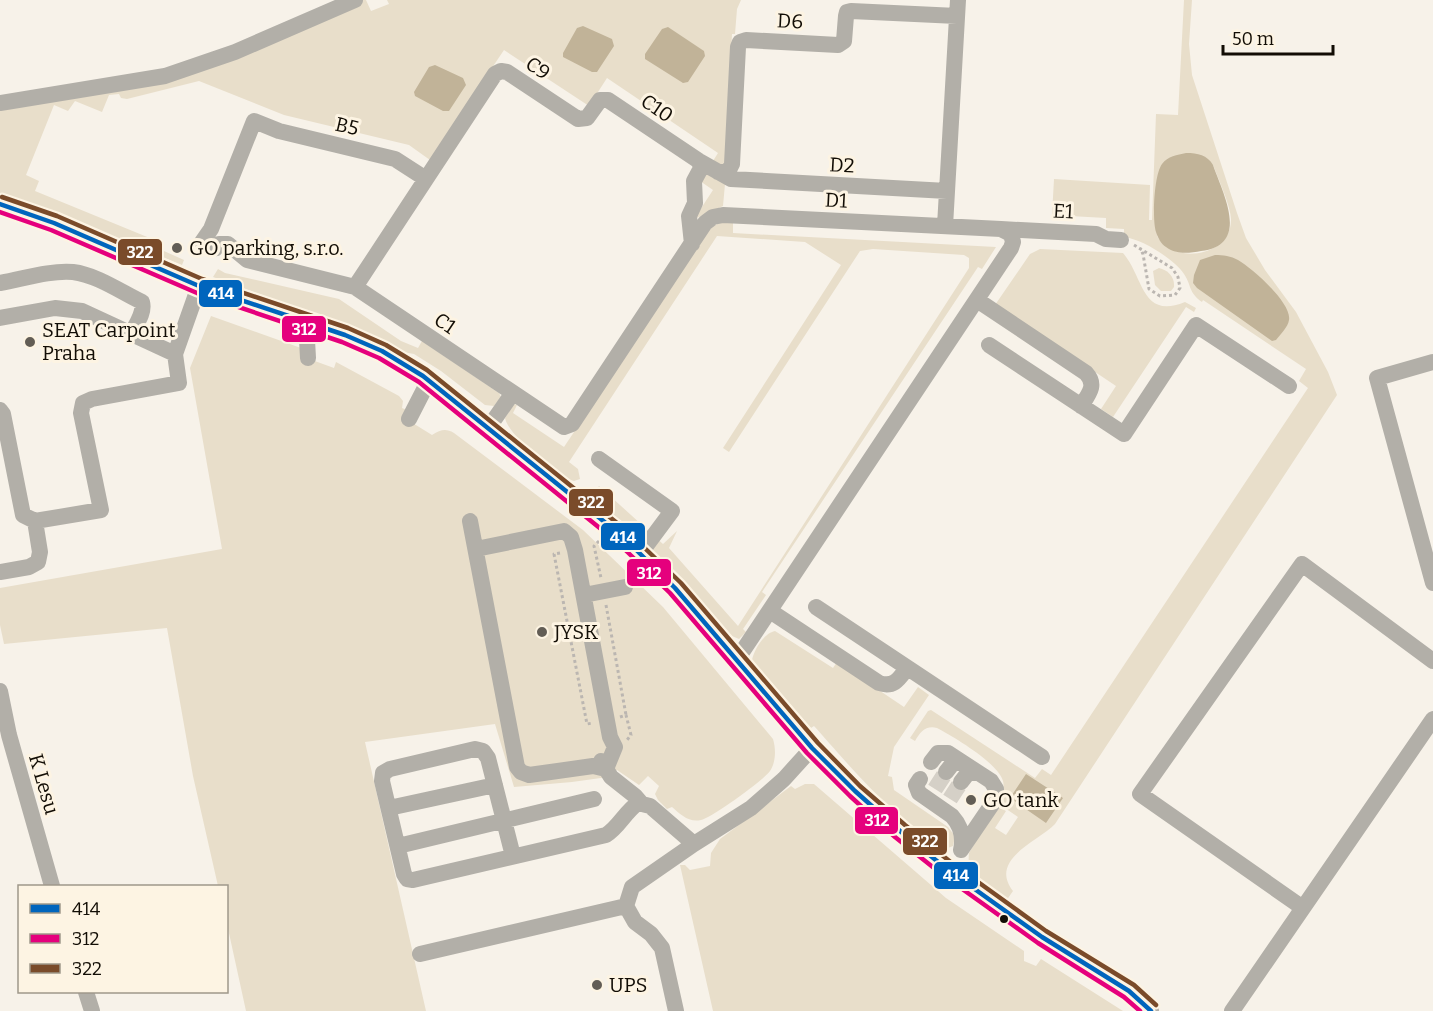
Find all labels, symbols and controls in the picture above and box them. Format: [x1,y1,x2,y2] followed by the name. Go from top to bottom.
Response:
[776,8,804,34] street label: D6
[1223,18,1332,56] scale bar
[1232,28,1274,50] text: 50 m
[521,51,555,85] street label: C9
[636,89,678,127] street label: C10
[333,112,361,140] street label: B5
[829,152,855,178] street label: D2
[824,187,848,213] street label: D1
[1052,198,1074,224] street label: E1
[189,236,344,260] place label: GO parking, s.r.o.
[117,238,163,266] line badge: 322
[170,241,184,255] marker: GO parking, s.r.o.
[126,243,154,262] text: 322
[198,279,243,308] line badge: 414
[208,284,234,303] text: 414
[430,307,460,339] street label: C1
[281,315,327,343] line badge: 312
[42,318,175,365] place label: SEAT Carpoint Praha
[291,320,317,339] text: 312
[23,335,37,349] marker: SEAT Carpoint Praha
[568,488,614,517] line badge: 322
[577,493,605,512] text: 322
[600,522,646,551] line badge: 414
[610,528,636,547] text: 414
[626,558,672,587] line badge: 312
[636,564,662,583] text: 312
[553,620,598,644] place label: JYSK
[535,625,549,639] marker: JYSK
[24,751,64,817] street label: K Lesu
[983,788,1059,812] place label: GO tank
[964,793,978,807] marker: GO tank
[854,806,899,835] line badge: 312
[864,811,890,830] text: 312
[902,827,948,856] line badge: 322
[911,832,939,851] text: 322
[933,861,979,890] line badge: 414
[943,866,969,885] text: 414
[18,885,228,993] legend
[72,898,101,920] text: 414
[998,913,1010,925] unlabelled marker
[72,928,99,950] text: 312
[72,958,102,980] text: 322
[609,973,647,997] place label: UPS
[590,978,604,992] marker: UPS

